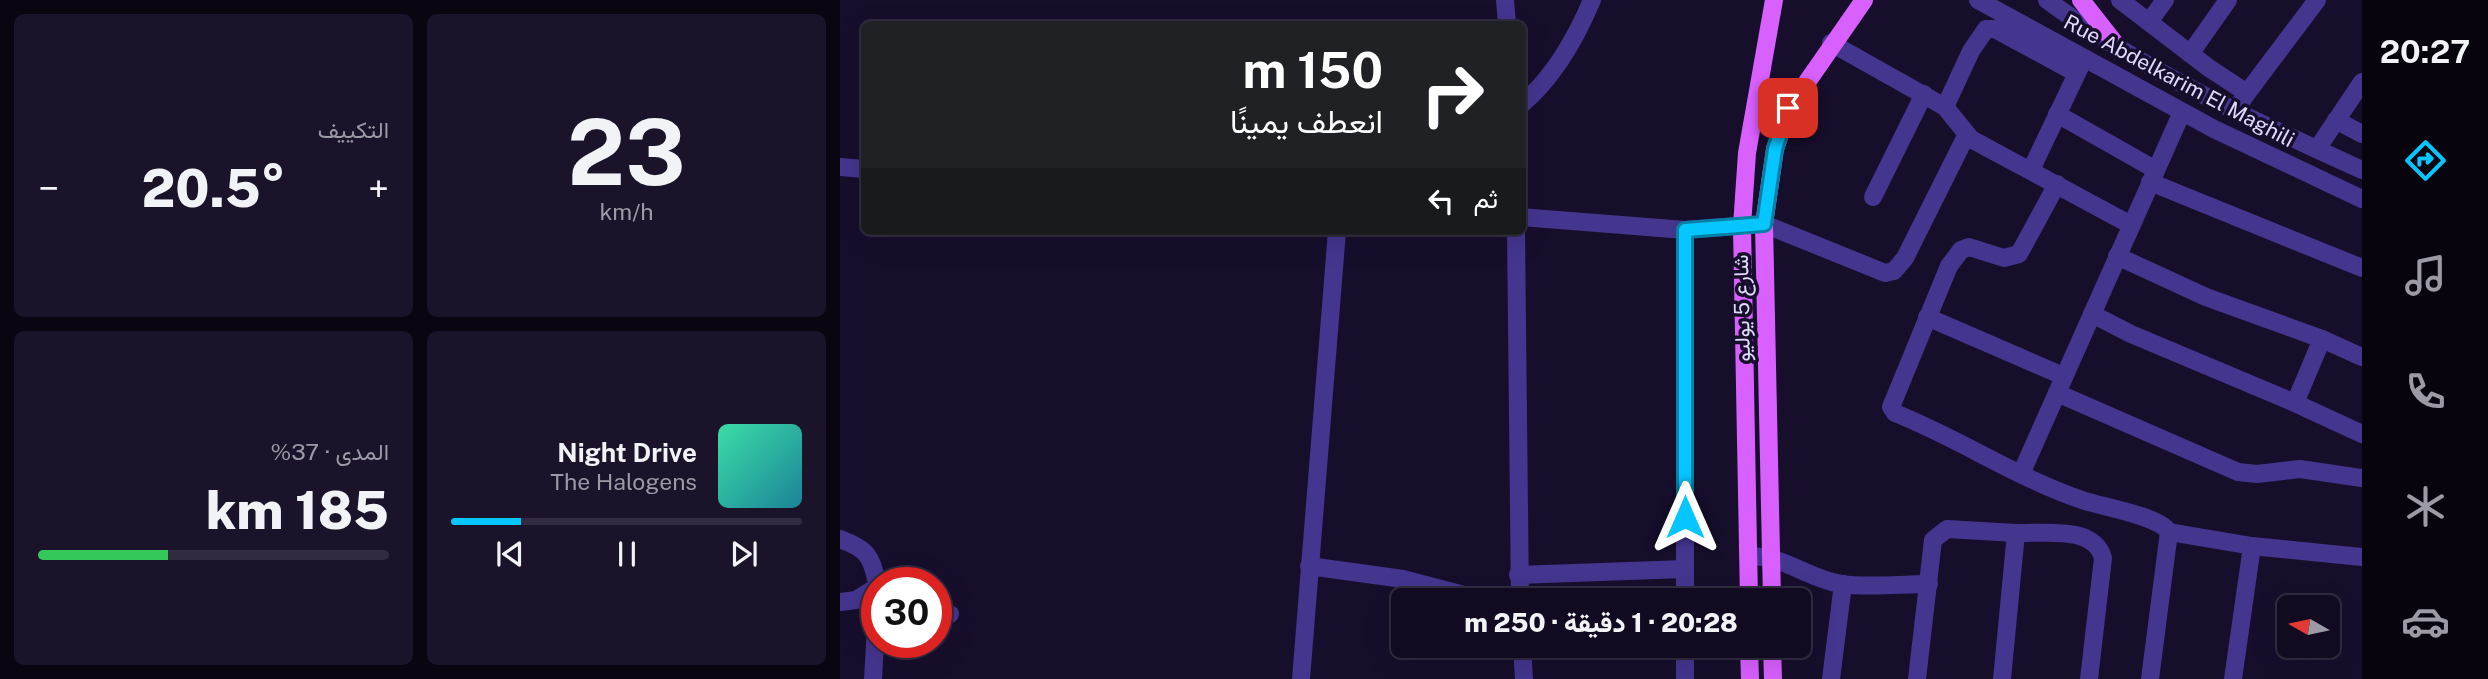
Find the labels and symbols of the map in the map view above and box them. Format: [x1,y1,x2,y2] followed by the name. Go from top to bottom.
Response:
[2060,9,2299,152] street label: Rue Abdelkarim El Maghili
[1758,78,1818,138] pin
[1728,254,1757,362] street label: شارع 5 يوليو
[1648,480,1722,554] position arrow
[861,567,952,658] speed limit sign: 30
[2277,595,2340,658] north arrow

